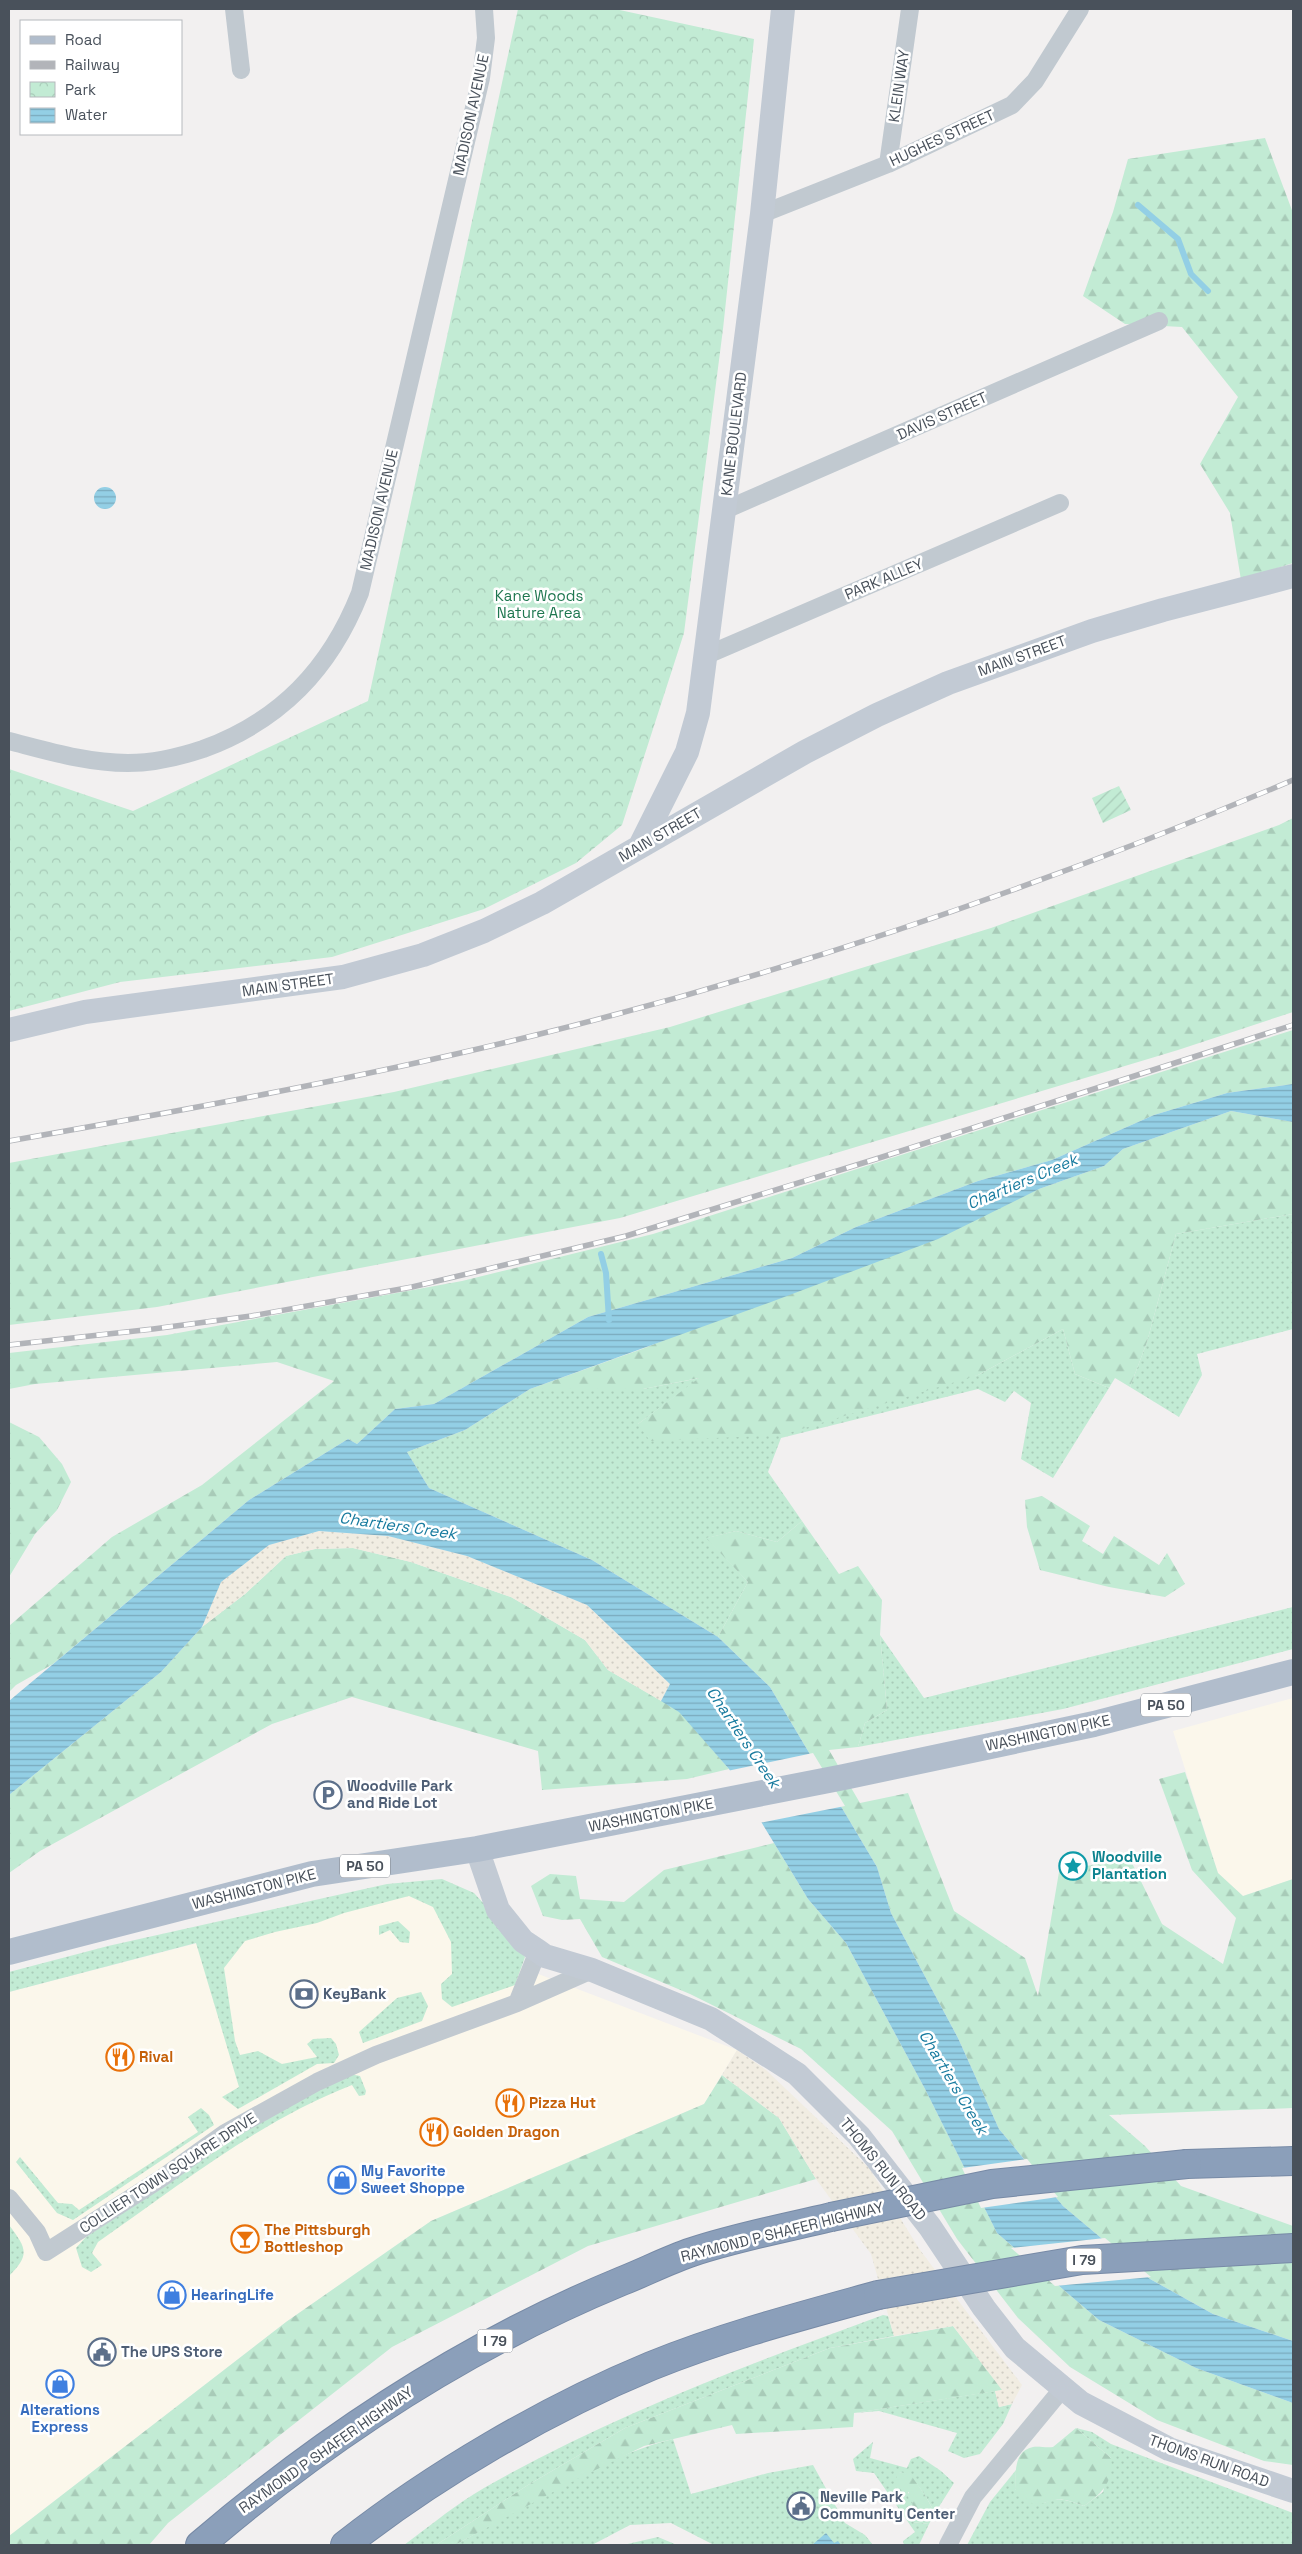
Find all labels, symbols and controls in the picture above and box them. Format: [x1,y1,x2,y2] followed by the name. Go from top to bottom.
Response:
[20,20,182,135] legend
[65,30,102,49] text: Road
[884,48,913,124] street label: KLEIN WAY
[448,52,493,177] street label: MADISON AVENUE
[65,55,120,74] text: Railway
[65,80,96,99] text: Park
[65,105,108,124] text: Water
[886,105,998,170] street label: HUGHES STREET
[716,371,751,497] street label: KANE BOULEVARD
[894,387,990,444] street label: DAVIS STREET
[355,447,402,572] street label: MADISON AVENUE
[842,554,926,604] street label: PARK ALLEY
[495,586,583,622] park label: Kane Woods Nature Area
[975,631,1069,680] street label: MAIN STREET
[615,803,705,866] street label: MAIN STREET
[241,969,335,1000] street label: MAIN STREET
[964,1148,1083,1214] water label: Chartiers Creek
[338,1507,460,1544] water label: Chartiers Creek
[702,1682,787,1794] water label: Chartiers Creek
[1141,1694,1191,1716] road number: PA 50
[984,1710,1112,1755] street label: WASHINGTON PIKE
[347,1776,453,1812] place label: Woodville Park and Ride Lot
[313,1780,343,1810] parking icon: Woodville Park and Ride Lot
[587,1793,715,1836] street label: WASHINGTON PIKE
[1092,1847,1167,1883] place label: Woodville Plantation
[1058,1851,1088,1881] place icon: Woodville Plantation
[340,1854,390,1878] road number: PA 50
[190,1864,318,1913] street label: WASHINGTON PIKE
[289,1979,319,2009] bank icon: KeyBank
[323,1984,387,2003] place label: KeyBank
[914,2026,994,2140] water label: Chartiers Creek
[105,2042,135,2072] restaurant icon: Rival
[139,2047,173,2066] place label: Rival
[495,2088,525,2118] restaurant icon: Pizza Hut
[529,2093,596,2112] place label: Pizza Hut
[76,2108,260,2237] street label: COLLIER TOWN SQUARE DRIVE
[836,2113,931,2224] street label: THOMS RUN ROAD
[419,2117,449,2147] restaurant icon: Golden Dragon
[453,2122,560,2141] place label: Golden Dragon
[361,2161,465,2197] place label: My Favorite Sweet Shoppe
[327,2165,357,2195] shop icon: My Favorite Sweet Shoppe
[679,2197,885,2266] street label: RAYMOND P SHAFER HIGHWAY
[264,2220,370,2256] place label: The Pittsburgh Bottleshop
[230,2224,260,2254] bar icon: The Pittsburgh Bottleshop
[1066,2248,1102,2272] road number: I 79
[157,2280,187,2310] shop icon: HearingLife
[191,2285,274,2304] place label: HearingLife
[478,2330,512,2352] road number: I 79
[87,2337,117,2367] public building icon: The UPS Store
[121,2342,223,2361] place label: The UPS Store
[45,2369,75,2399] shop icon: Alterations Express
[235,2382,416,2517] street label: RAYMOND P SHAFER HIGHWAY
[20,2400,100,2436] place label: Alterations Express
[1146,2430,1272,2491] street label: THOMS RUN ROAD
[820,2487,955,2523] place label: Neville Park Community Center
[786,2491,816,2521] public building icon: Neville Park Community Center

